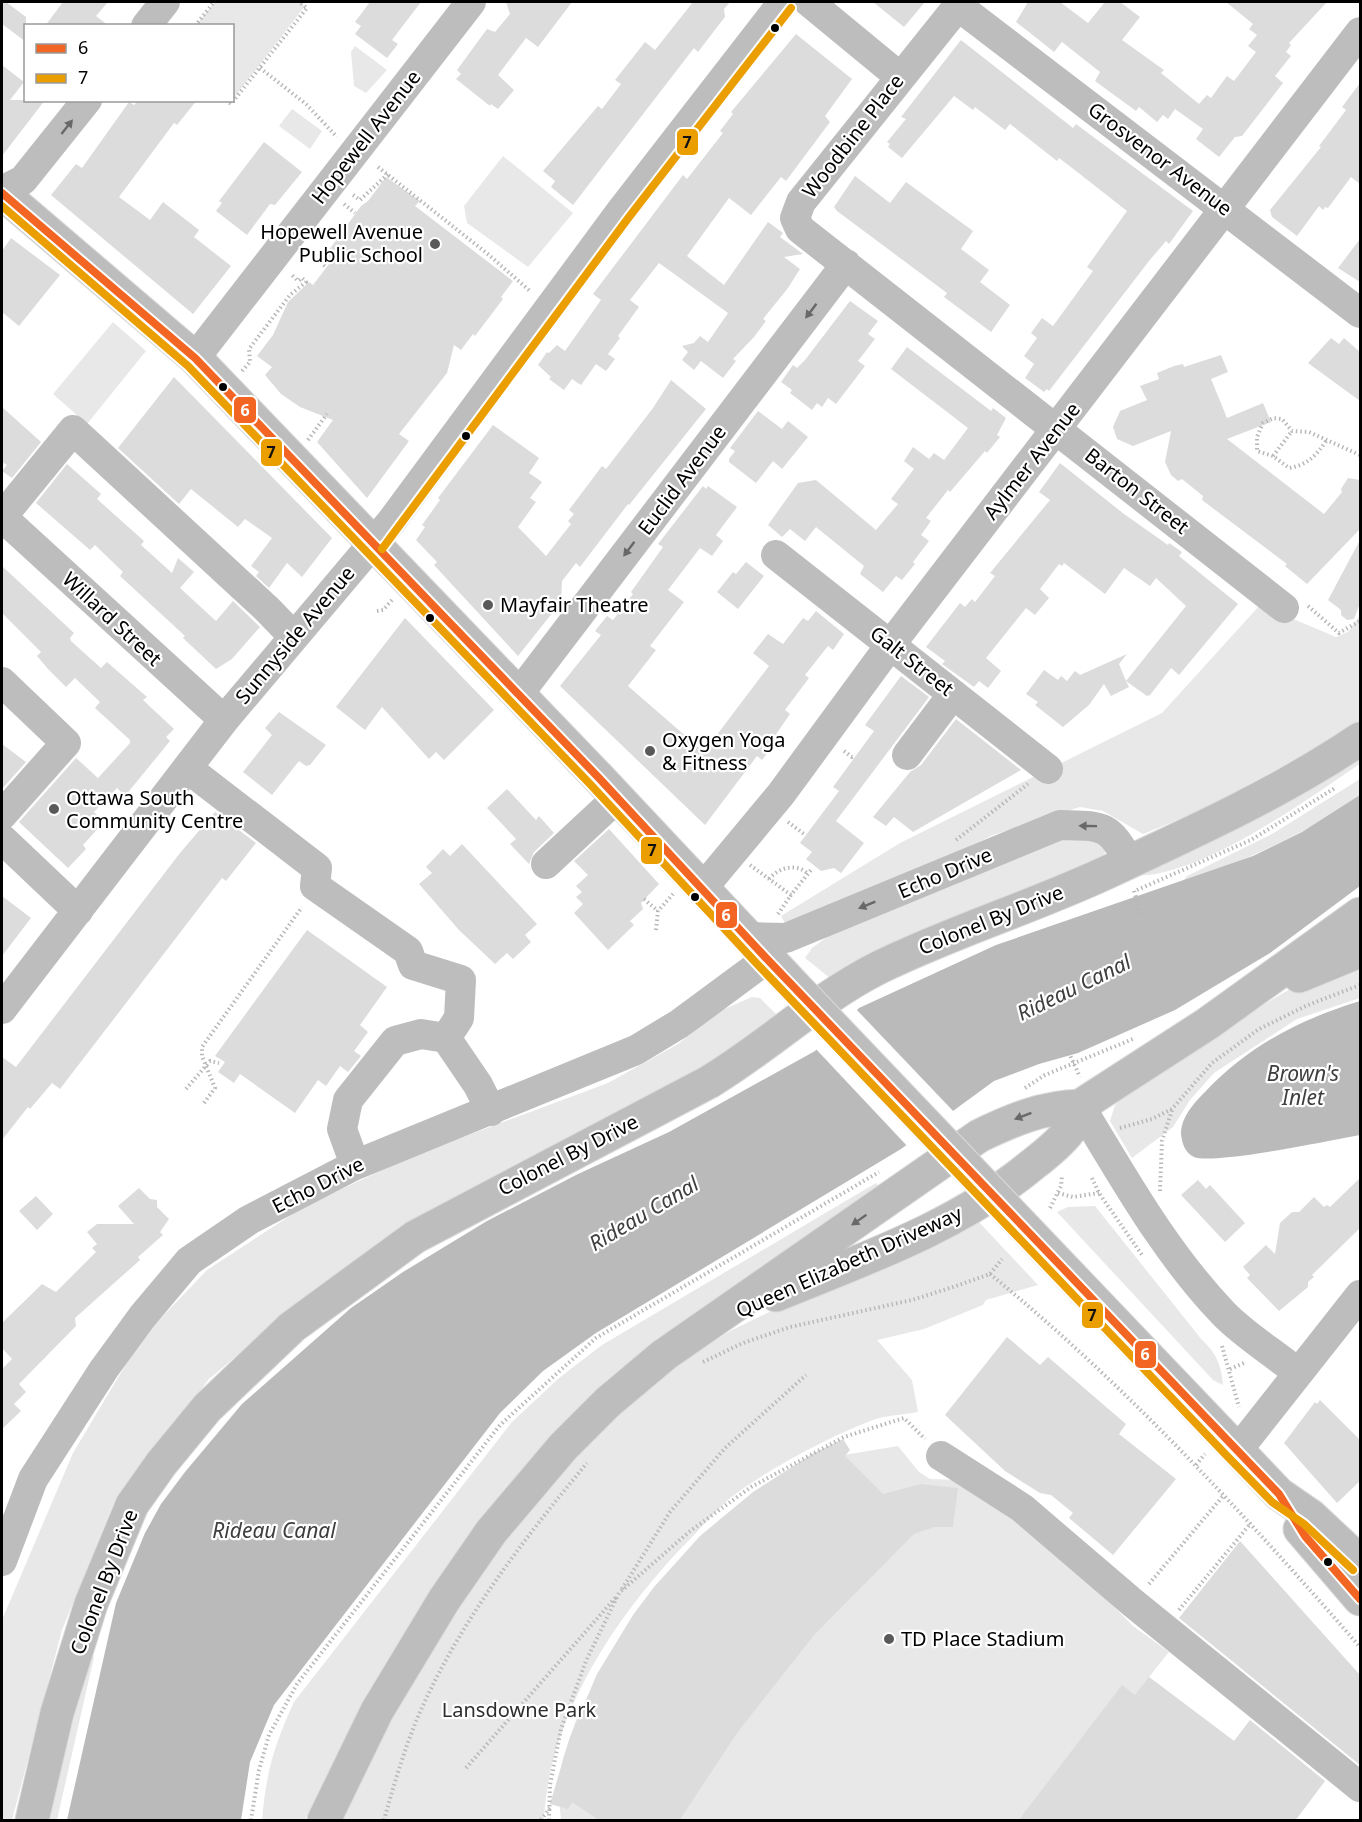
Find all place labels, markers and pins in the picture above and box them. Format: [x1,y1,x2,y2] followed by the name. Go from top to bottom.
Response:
[769,22,781,34] unlabelled marker
[260,218,423,268] place label: Hopewell Avenue Public School
[428,237,442,251] marker: Hopewell Avenue Public School
[217,381,229,393] unlabelled marker
[460,430,472,442] unlabelled marker
[500,591,649,618] place label: Mayfair Theatre
[481,598,495,612] marker: Mayfair Theatre
[424,612,436,624] unlabelled marker
[662,726,785,776] place label: Oxygen Yoga & Fitness
[643,744,657,758] marker: Oxygen Yoga & Fitness
[66,784,243,834] place label: Ottawa South Community Centre
[47,802,61,816] marker: Ottawa South Community Centre
[689,891,701,903] unlabelled marker
[1322,1556,1334,1568] unlabelled marker
[901,1625,1064,1652] place label: TD Place Stadium
[882,1632,896,1646] marker: TD Place Stadium

